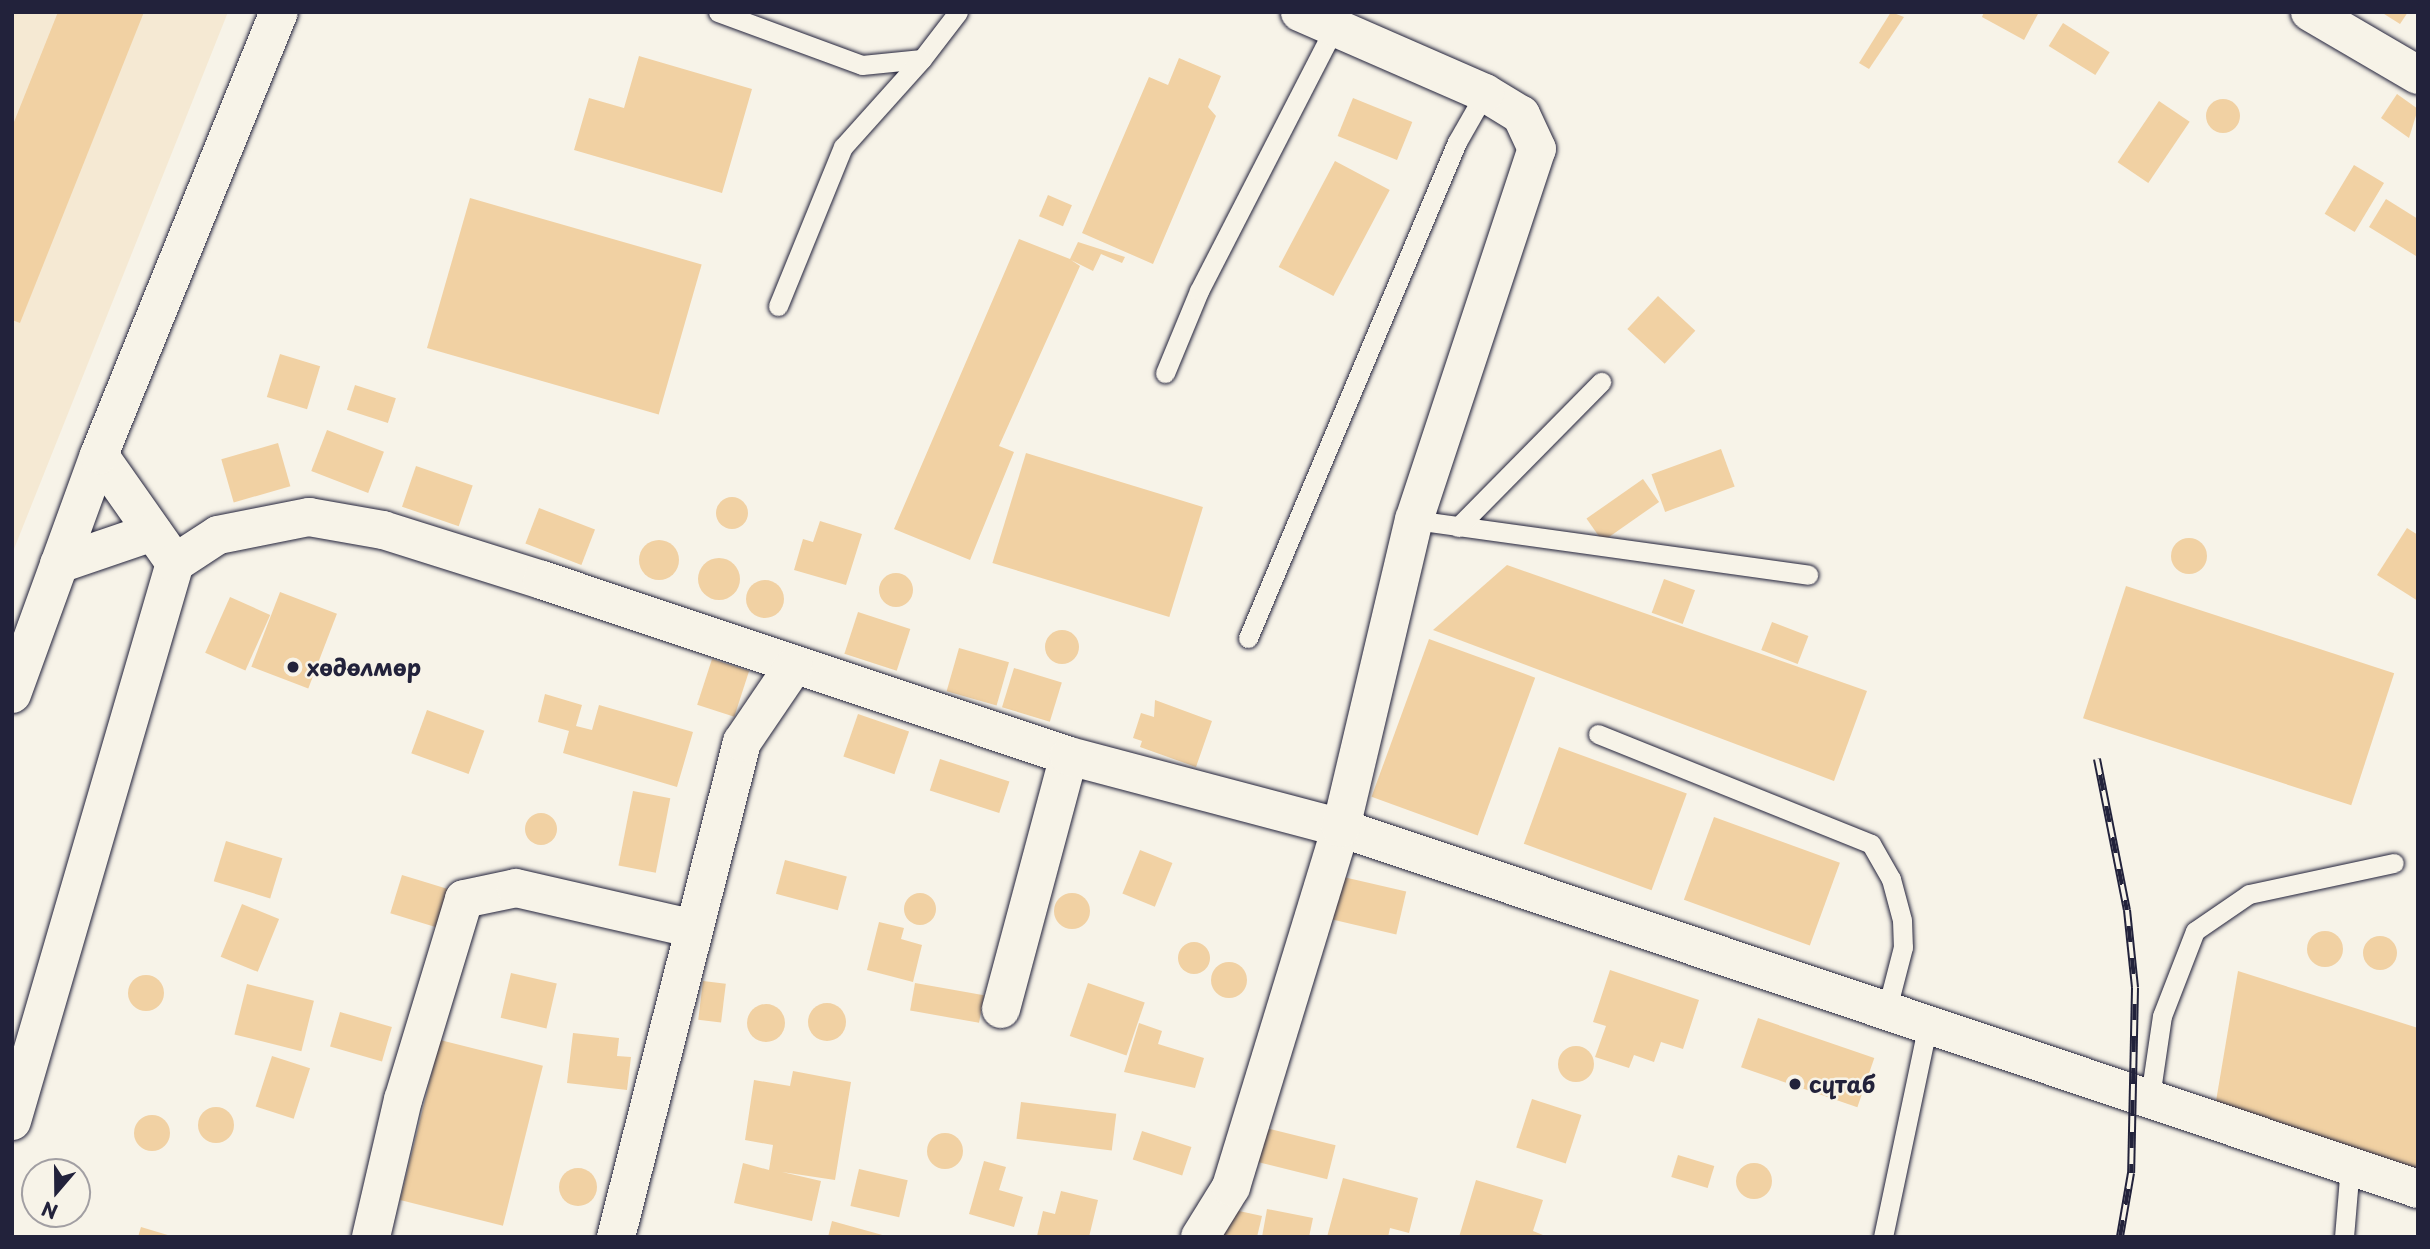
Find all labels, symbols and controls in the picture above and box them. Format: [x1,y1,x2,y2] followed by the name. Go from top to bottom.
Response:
[307,653,421,681] place label: хөдөлмөр
[285,659,301,675] marker: хөдөлмөр
[1809,1070,1875,1098] place label: сүтаб
[1787,1076,1803,1092] marker: сүтаб
[21,1158,91,1228] north arrow
[38,1195,61,1227] text: N

